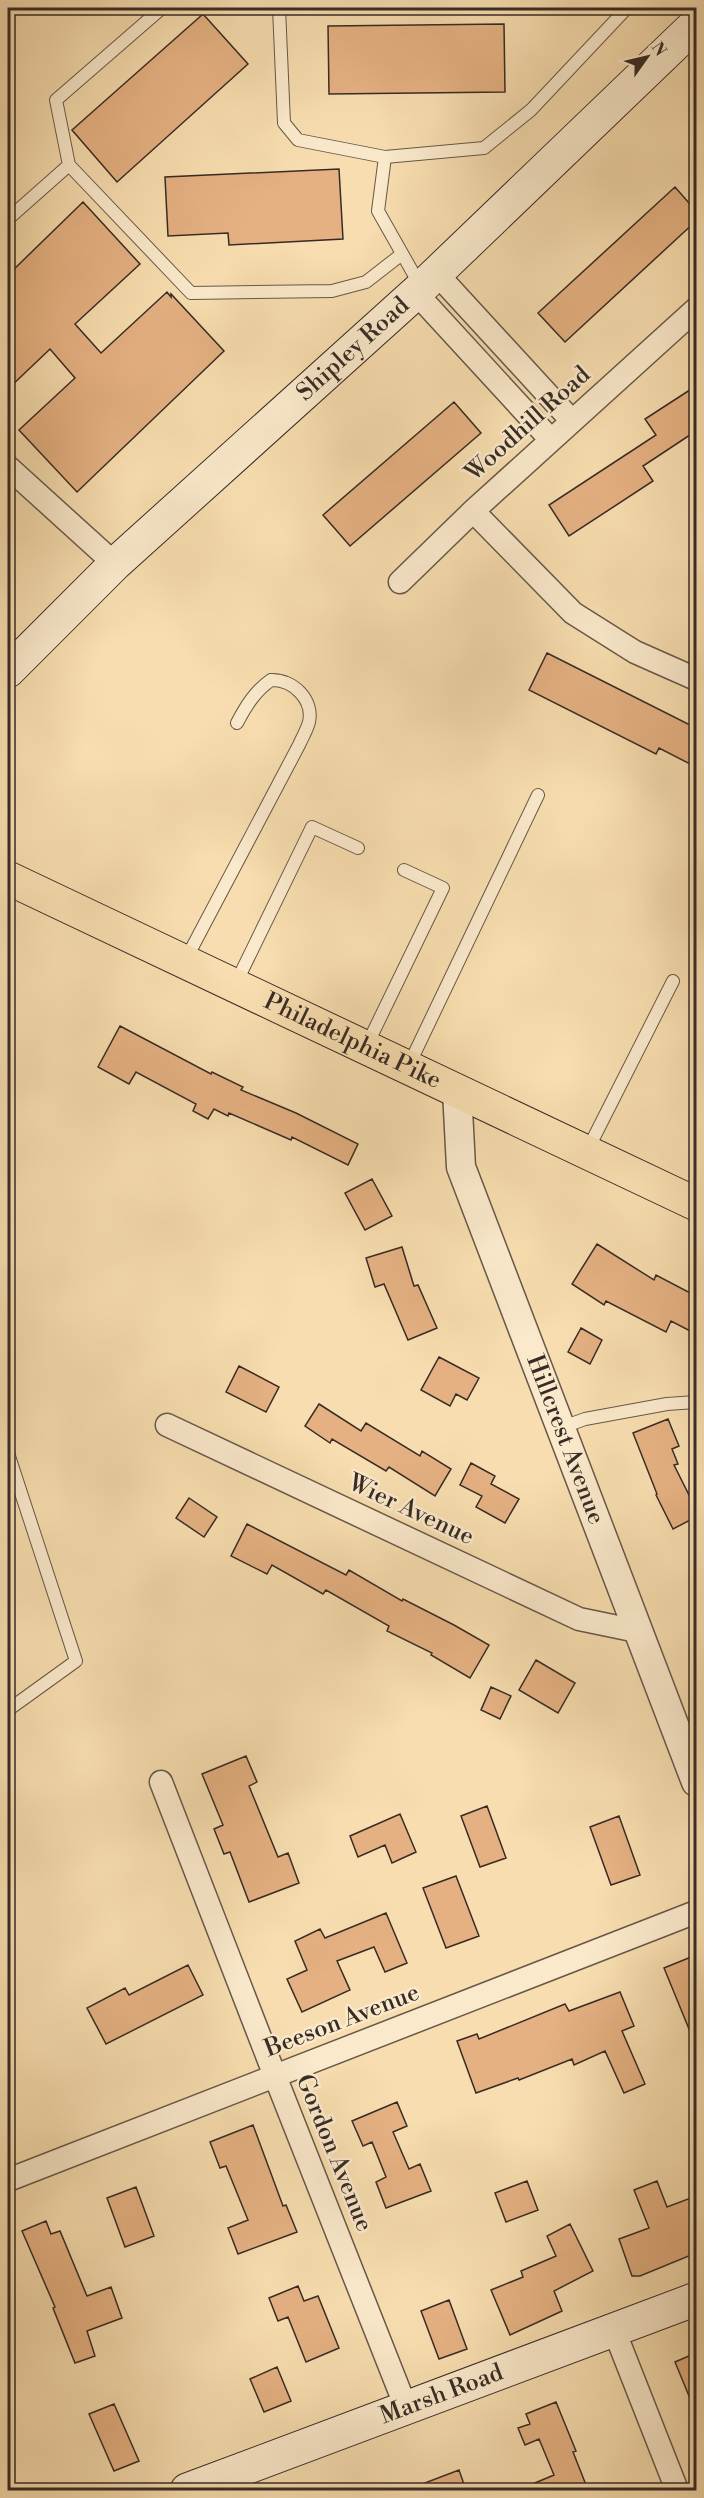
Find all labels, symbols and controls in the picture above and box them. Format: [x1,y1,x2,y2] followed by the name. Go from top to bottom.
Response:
[617,27,677,87] north arrow
[647,38,671,60] text: N
[291,291,416,408] street label: Shipley Road
[459,360,597,489] street label: Woodhill Road
[259,986,446,1096] street label: Philadelphia Pike
[519,1351,611,1529] street label: Hillcrest Avenue
[342,1467,479,1552] street label: Wier Avenue
[259,1978,424,2065] street label: Beeson Avenue
[289,2070,379,2236] street label: Gordon Avenue
[376,2358,508,2431] street label: Marsh Road

